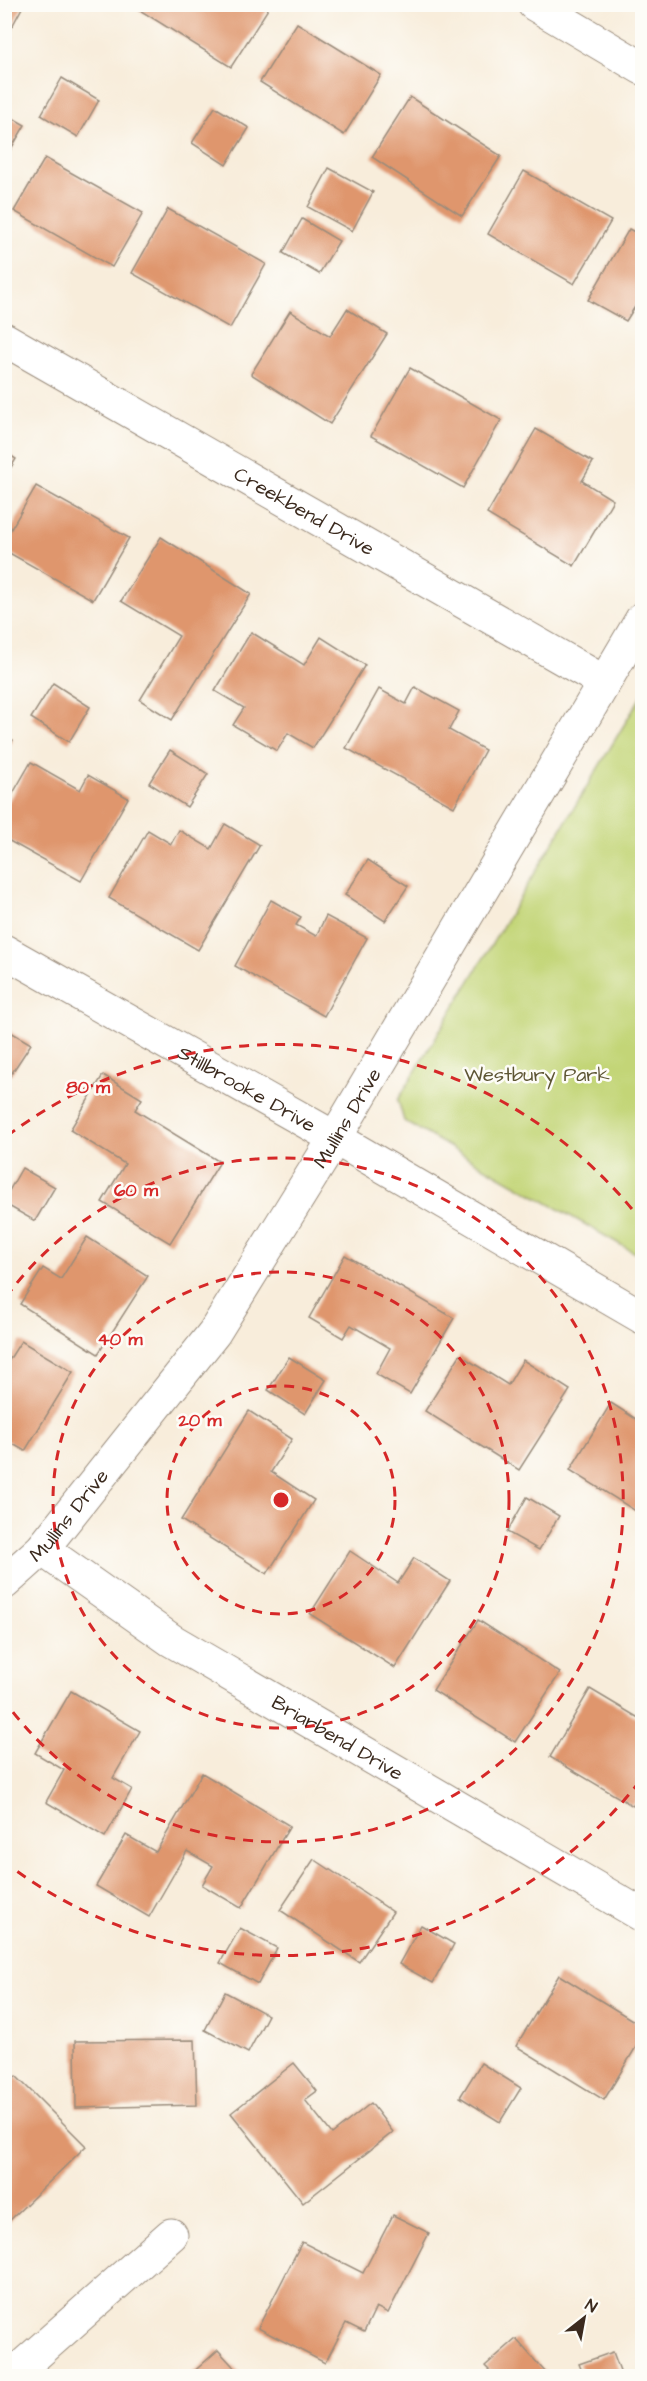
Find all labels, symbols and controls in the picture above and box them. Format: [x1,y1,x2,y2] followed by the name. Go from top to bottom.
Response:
[228,460,379,563] street label: Creekbend Drive
[172,1039,321,1139] street label: Stillbrooke Drive
[464,1061,610,1090] park label: Westbury Park
[307,1063,389,1174] street label: Mullins Drive
[66,1075,111,1100] text: 80 m
[114,1178,159,1203] text: 60 m
[98,1327,143,1352] text: 40 m
[178,1408,222,1433] text: 20 m
[24,1463,116,1569] street label: Mullins Drive
[271,1490,291,1510] centre of rings
[266,1689,408,1788] street label: Briarbend Drive
[554,2288,614,2348] north arrow
[581,2294,601,2318] text: N

